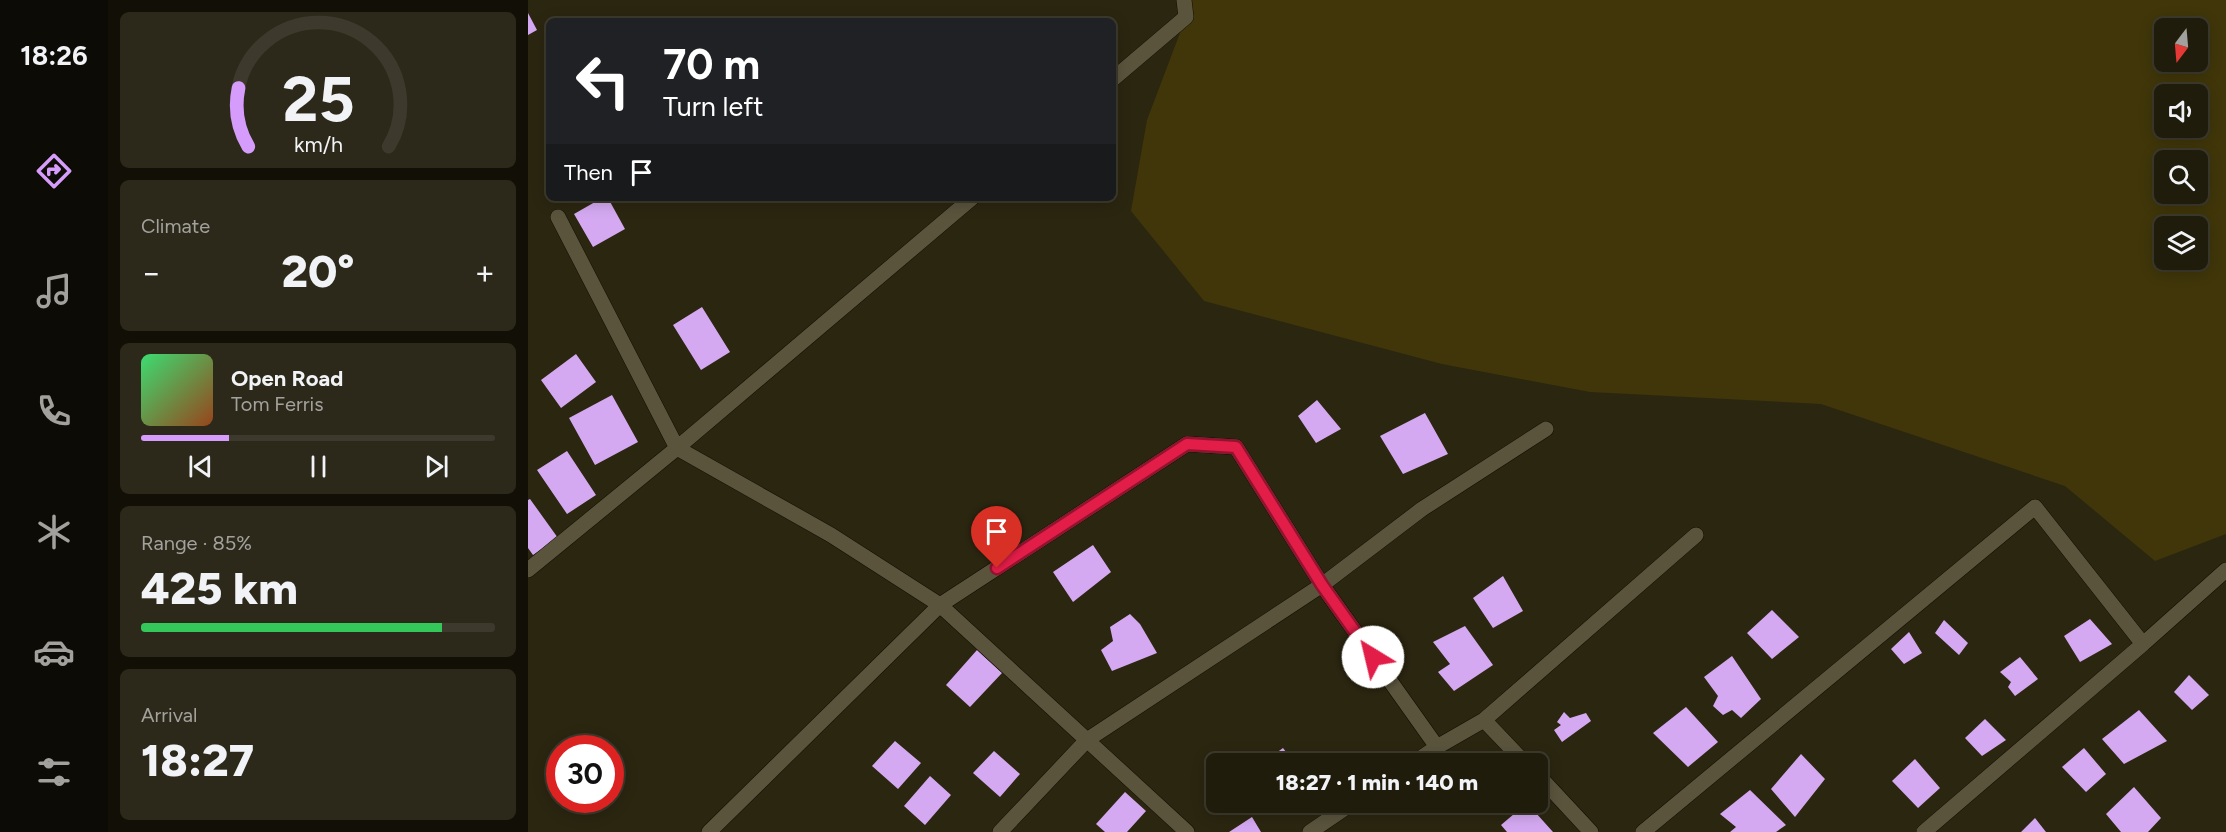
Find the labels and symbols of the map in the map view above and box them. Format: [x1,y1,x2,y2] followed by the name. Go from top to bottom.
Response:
[2154,18,2208,72] north arrow
[971,506,1022,568] pin
[1341,625,1405,689] position arrow
[546,735,624,813] speed limit sign: 30

